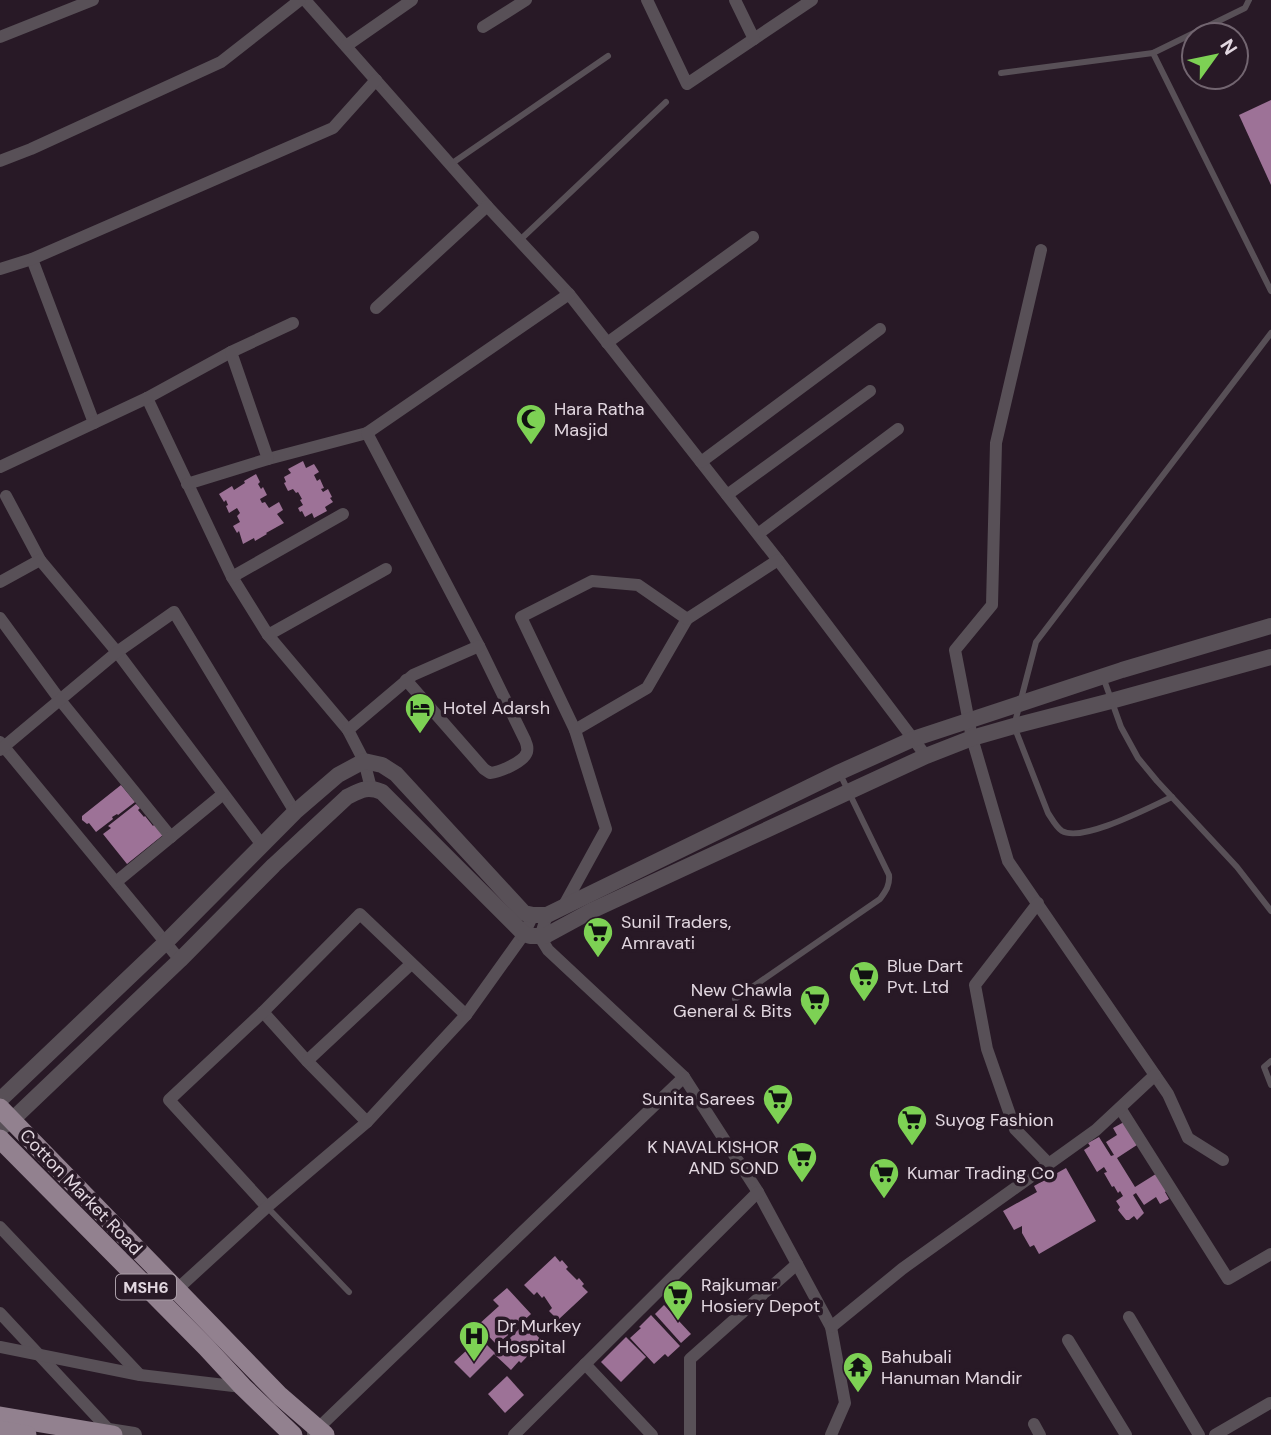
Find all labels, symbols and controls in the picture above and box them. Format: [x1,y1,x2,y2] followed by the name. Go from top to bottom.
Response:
[1180,21,1250,91] north arrow
[1215,34,1243,60] text: N
[554,397,644,442] place label: Hara Ratha Masjid
[514,402,548,446] mosque icon: Hara Ratha Masjid
[403,691,437,735] hotel icon: Hotel Adarsh
[443,696,550,720] place label: Hotel Adarsh
[621,910,731,955] place label: Sunil Traders, Amravati
[581,915,615,959] supermarket icon: Sunil Traders, Amravati
[887,954,963,999] place label: Blue Dart Pvt. Ltd
[847,959,881,1003] supermarket icon: Blue Dart Pvt. Ltd
[673,978,792,1023] place label: New Chawla General & Bits
[798,983,832,1027] supermarket icon: New Chawla General & Bits
[761,1082,795,1126] supermarket icon: Sunita Sarees
[642,1087,755,1111] place label: Sunita Sarees
[895,1103,929,1147] supermarket icon: Suyog Fashion
[935,1108,1054,1132] place label: Suyog Fashion
[15,1124,147,1260] street label: Cotton Market Road
[647,1135,779,1180] place label: K NAVALKISHOR AND SOND
[785,1140,819,1184] supermarket icon: K NAVALKISHOR AND SOND
[867,1156,901,1200] supermarket icon: Kumar Trading Co
[907,1161,1055,1185] place label: Kumar Trading Co
[701,1273,820,1318] place label: Rajkumar Hosiery Depot
[116,1274,176,1300] road number: MSH6
[661,1278,695,1322] supermarket icon: Rajkumar Hosiery Depot
[497,1314,581,1359] place label: Dr Murkey Hospital
[457,1319,491,1363] hospital icon: Dr Murkey Hospital
[881,1345,1023,1390] place label: Bahubali Hanuman Mandir
[841,1350,875,1394] temple icon: Bahubali Hanuman Mandir

